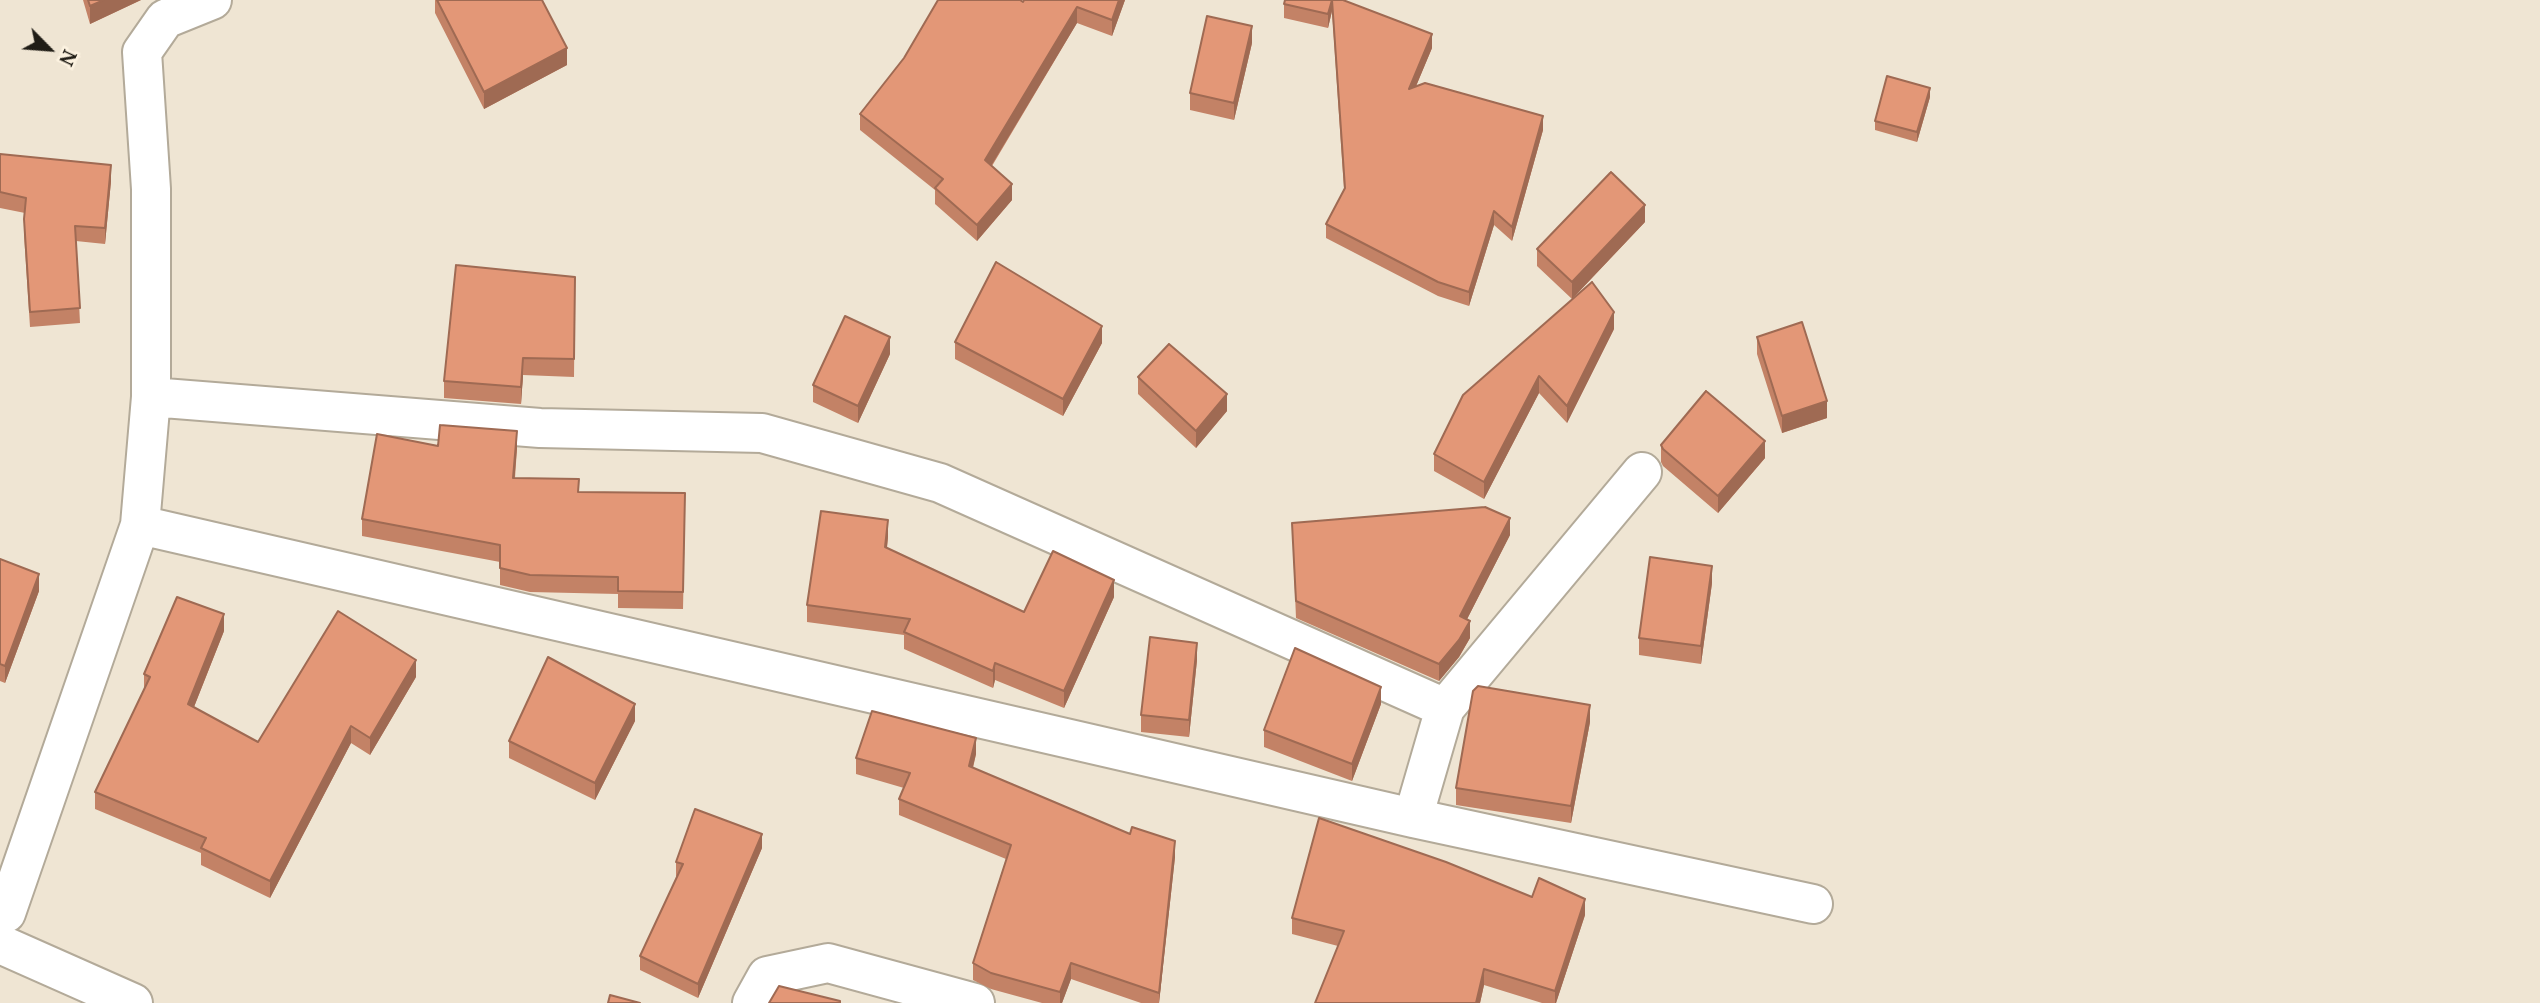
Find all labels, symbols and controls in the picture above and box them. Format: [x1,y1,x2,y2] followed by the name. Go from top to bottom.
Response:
[14,14,84,84] north arrow
[53,46,83,70] text: N

